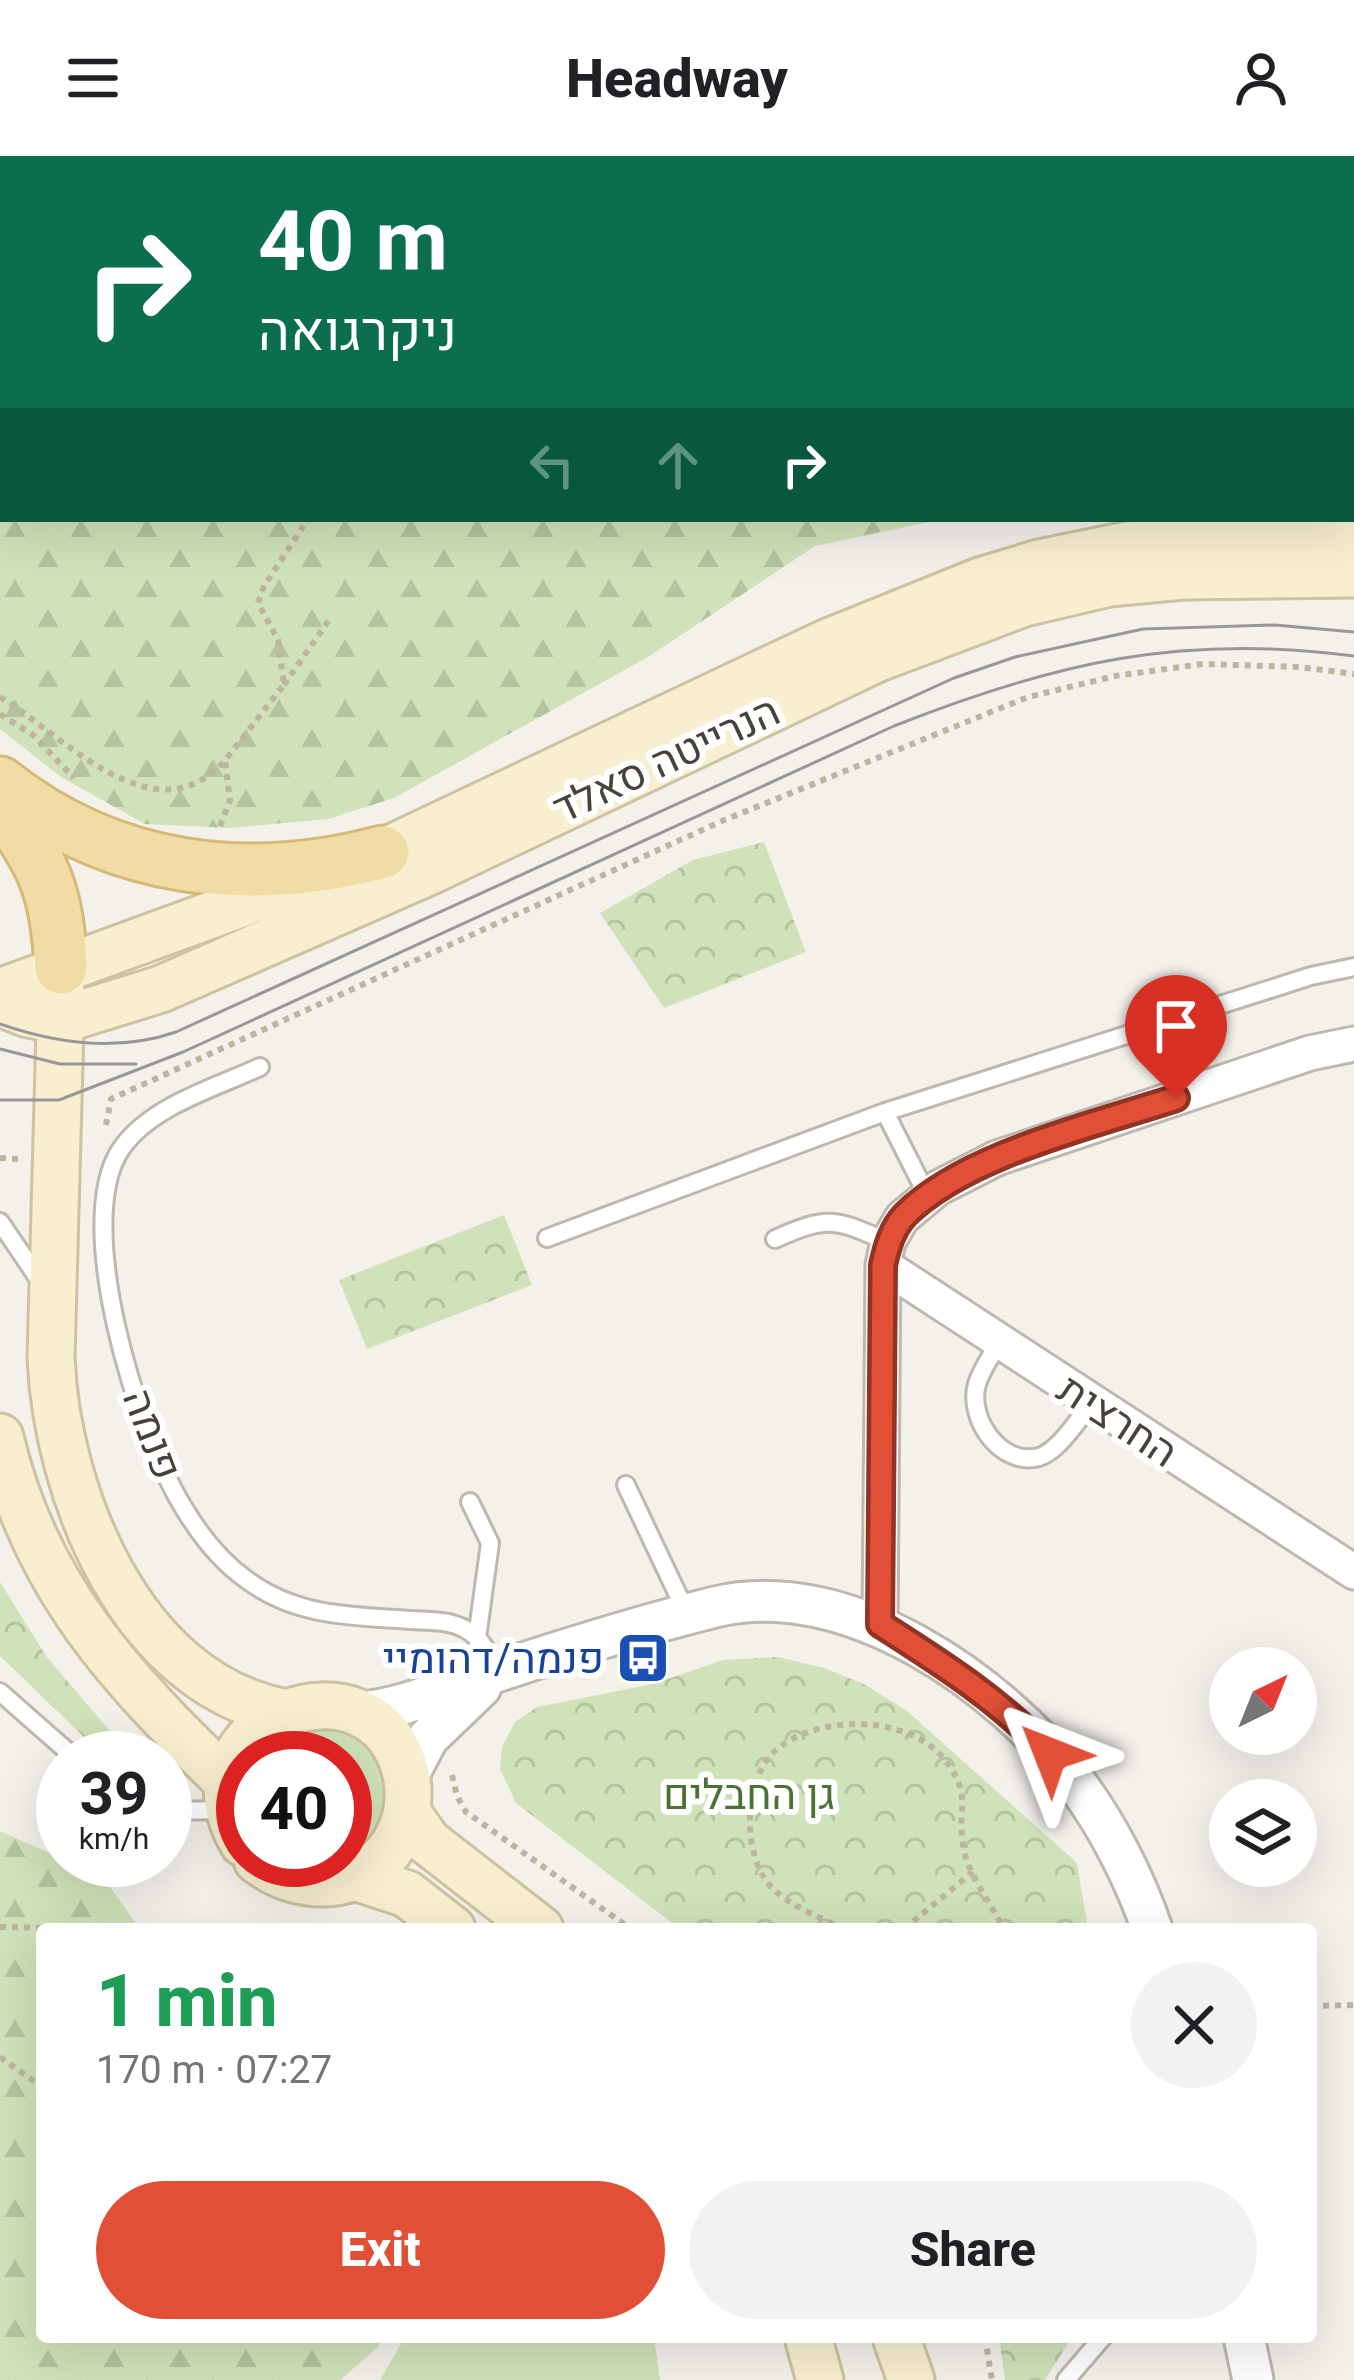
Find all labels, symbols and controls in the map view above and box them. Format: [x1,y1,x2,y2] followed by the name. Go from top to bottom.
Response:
[60,45,126,111] icon: menu
[1228,45,1294,111] icon: person
[566,47,788,110] text: Headway
[258,192,448,291] text: 40 m
[60,204,216,360] icon: right
[258,300,457,363] text: ניקרגואה
[519,432,585,498] icon: left
[645,432,711,498] icon: ahead
[771,432,837,498] icon: right
[545,686,787,833] street label: הנרייטה סאלד
[1125,975,1227,1098] pin
[1143,993,1209,1059] icon: arrive
[1049,1364,1187,1477] street label: החרצית
[113,1382,192,1486] street label: פנמה
[615,1630,671,1686] bus stop icon: פנמה/דהומיי
[383,1634,604,1683] place label: פנמה/דהומיי
[1209,1647,1317,1755] north arrow
[1209,1647,1317,1887] map controls
[987,1691,1113,1817] position arrow
[216,1731,372,1887] speed limit sign: 40
[80,1758,148,1829] text: 39
[663,1770,835,1819] park label: גן החבלים
[1209,1779,1317,1887] button: layers
[79,1821,149,1856] text: km/h
[96,1959,278,2044] text: 1 min
[1131,1962,1257,2088] button: close
[96,2047,332,2093] text: 170 m · 07:27
[96,2181,665,2319] button: Exit
[689,2181,1257,2319] button: Share

